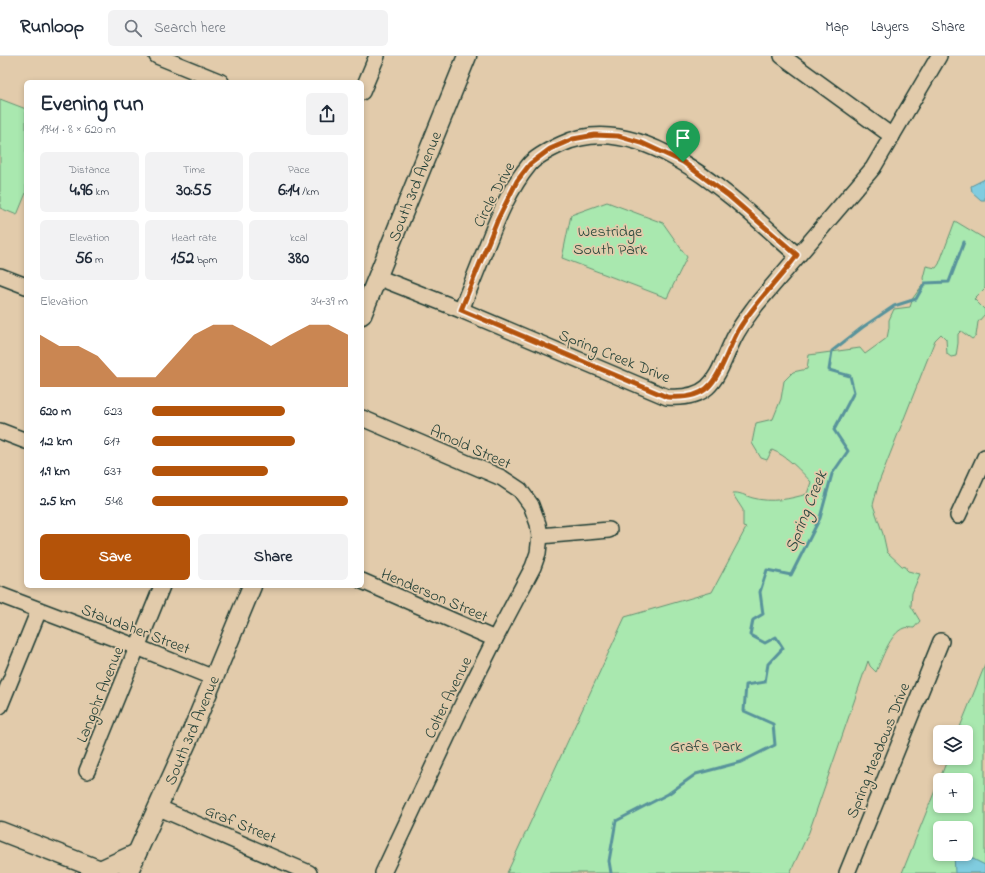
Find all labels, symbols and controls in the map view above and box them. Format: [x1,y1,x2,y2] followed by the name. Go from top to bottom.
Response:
[108,10,388,46] search box
[20,14,84,41] text: Runloop
[122,17,144,39] icon: search
[154,17,226,39] text: Search here
[825,17,849,38] text: Map
[871,17,909,38] text: Layers
[931,17,965,38] text: Share
[40,89,144,121] text: Evening run
[306,93,348,135] button: share
[40,120,116,139] text: 19:41 · 8 × 620 m
[666,121,700,162] pin
[383,127,449,246] street label: South 3rd Avenue
[672,127,694,149] icon: arrive
[468,157,522,232] street label: Circle Drive
[69,162,110,178] text: Distance
[183,162,205,178] text: Time
[288,162,309,178] text: Pace
[70,178,93,203] text: 4.96
[176,178,212,203] text: 30:55
[278,178,300,203] text: 6:14
[93,184,109,200] text: km
[300,184,319,200] text: /km
[573,220,648,262] park label: Westridge South Park
[69,230,110,246] text: Elevation
[171,230,217,246] text: Heart rate
[290,230,307,246] text: kcal
[75,246,92,271] text: 56
[171,246,194,271] text: 152
[288,246,309,271] text: 380
[92,252,104,268] text: m
[194,252,217,268] text: bpm
[40,292,88,311] text: Elevation
[311,292,348,311] text: 34–39 m
[555,324,674,390] street label: Spring Creek Drive
[40,402,71,421] text: 620 m
[104,402,123,421] text: 6:23
[426,419,515,477] street label: Arnold Street
[40,432,72,451] text: 1.2 km
[104,432,120,451] text: 6:17
[40,462,70,481] text: 1.9 km
[104,462,122,481] text: 6:37
[779,466,836,557] water label: Spring Creek
[40,492,76,511] text: 2.5 km
[104,492,123,511] text: 5:48
[40,534,190,580] button: Save
[198,534,348,580] button: Share
[377,562,492,629] street label: Henderson Street
[77,598,194,662] street label: Staudaher Street
[71,642,131,746] street label: Langohr Avenue
[419,652,479,743] street label: Colter Avenue
[159,671,227,789] street label: South 3rd Avenue
[841,678,917,822] street label: Spring Meadows Drive
[933,725,973,861] map controls
[933,725,973,765] button: layers
[670,735,743,759] park label: Grafs Park
[933,773,973,813] button: +
[201,799,280,851] street label: Graf Street
[933,821,973,861] button: −

